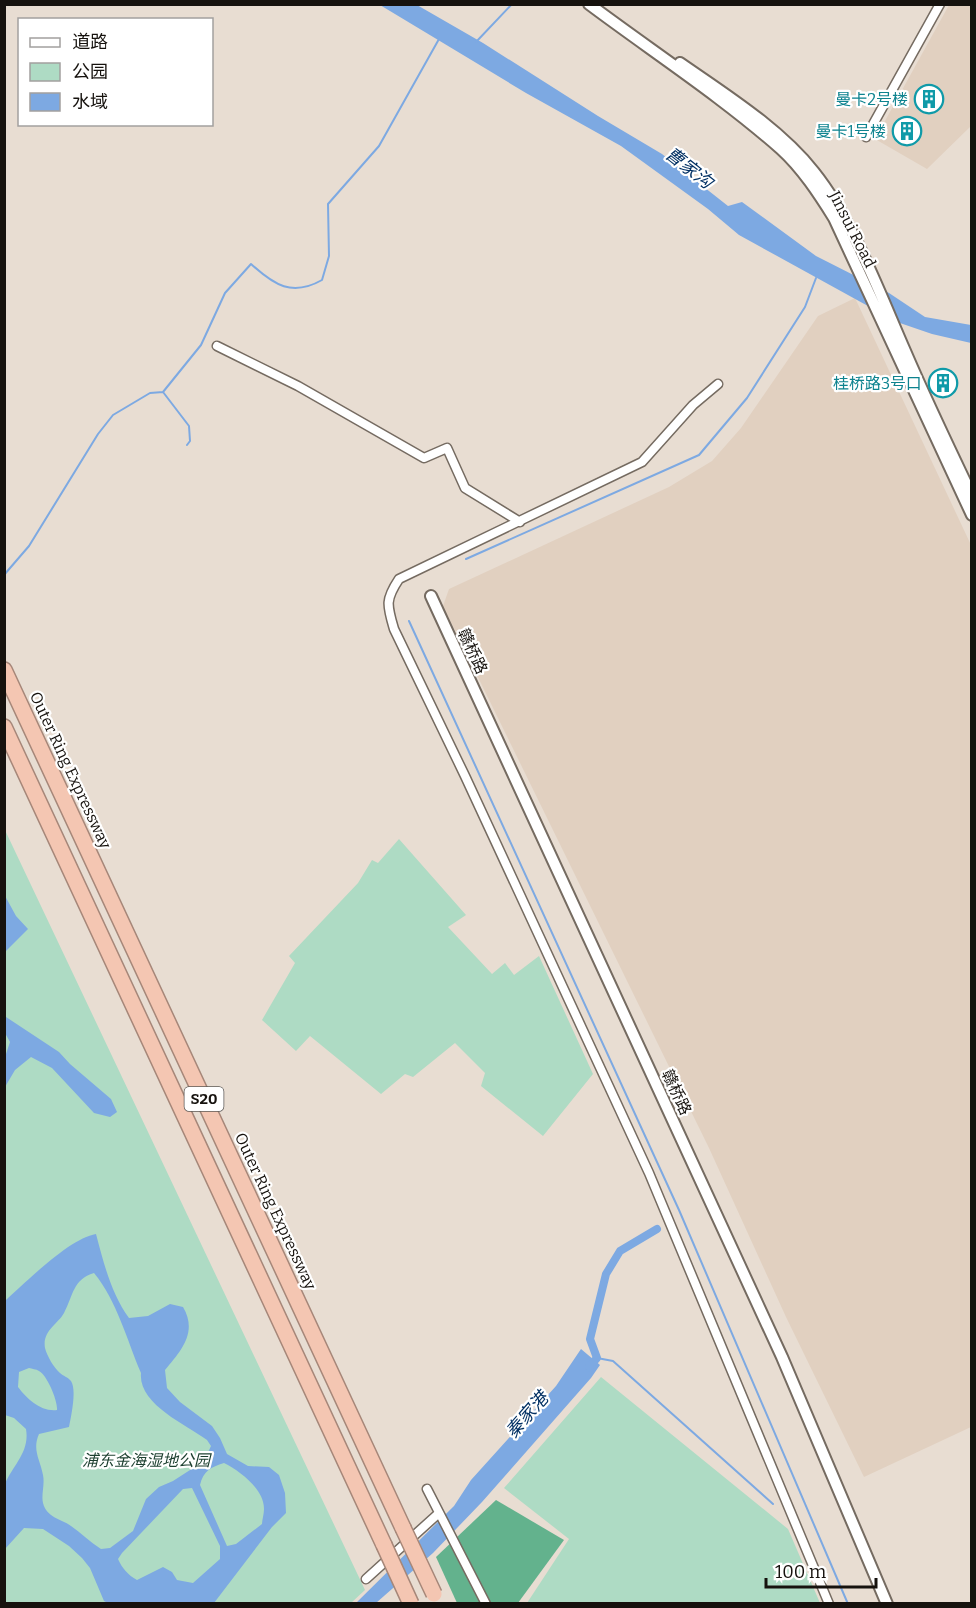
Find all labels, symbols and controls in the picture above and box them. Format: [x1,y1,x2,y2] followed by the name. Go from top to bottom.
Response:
[18,18,213,126] legend
[72,31,108,53] text: 道路
[72,61,108,83] text: 公园
[913,83,945,115] building icon: 曼卡2号楼
[835,90,908,109] place label: 曼卡2号楼
[72,91,108,113] text: 水域
[891,115,923,147] building icon: 曼卡1号楼
[816,122,886,141] place label: 曼卡1号楼
[661,143,719,195] water label: 曹家沟
[825,187,880,271] street label: Jinsui Road
[927,367,959,399] building icon: 桂桥路3号口
[833,374,922,393] place label: 桂桥路3号口
[454,625,491,677] street label: 赣桥路
[26,689,116,852] street label: Outer Ring Expressway
[658,1066,695,1118] street label: 赣桥路
[184,1087,224,1111] road number: S20
[231,1130,321,1293] street label: Outer Ring Expressway
[501,1385,555,1443] water label: 秦家港
[82,1451,212,1470] park label: 浦东金海湿地公园
[766,1551,876,1589] scale bar
[775,1561,826,1583] text: 100 m

